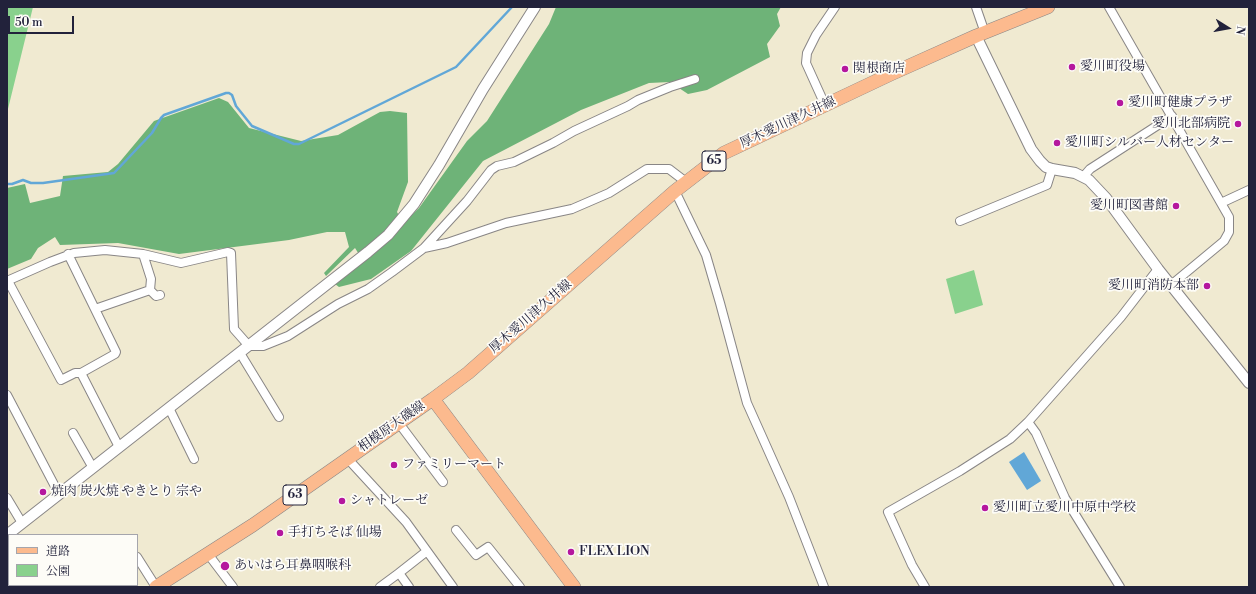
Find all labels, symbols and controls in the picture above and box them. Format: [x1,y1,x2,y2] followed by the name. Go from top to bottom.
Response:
[10,8,76,34] scale bar
[1208,8,1248,48] north arrow
[15,15,43,30] text: 50 m
[1232,25,1247,36] text: N
[1080,59,1145,75] place label: 愛川町役場
[853,61,905,77] place label: 関根商店
[1067,62,1077,72] marker: 愛川町役場
[840,64,850,74] marker: 関根商店
[738,94,838,152] street label: 厚木愛川津久井線
[1128,95,1232,111] place label: 愛川町健康プラザ
[1115,98,1125,108] marker: 愛川町健康プラザ
[1152,116,1230,132] place label: 愛川北部病院
[1233,119,1243,129] marker: 愛川北部病院
[1065,135,1234,151] place label: 愛川町シルバー人材センター
[1052,138,1062,148] marker: 愛川町シルバー人材センター
[702,151,726,171] road number: 65
[1090,198,1168,214] place label: 愛川町図書館
[1171,201,1181,211] marker: 愛川町図書館
[487,277,575,357] street label: 厚木愛川津久井線
[1108,278,1199,294] place label: 愛川町消防本部
[1202,281,1212,291] marker: 愛川町消防本部
[356,398,428,456] street label: 相模原大磯線
[402,457,506,473] place label: ファミリーマート
[389,460,399,470] marker: ファミリーマート
[51,484,202,500] place label: 焼肉 炭火焼 やきとり 宗や
[283,485,307,505] road number: 63
[38,487,48,497] marker: 焼肉 炭火焼 やきとり 宗や
[350,493,428,509] place label: シャトレーゼ
[337,496,347,506] marker: シャトレーゼ
[993,500,1136,516] place label: 愛川町立愛川中原中学校
[980,503,990,513] marker: 愛川町立愛川中原中学校
[288,525,382,541] place label: 手打ちそば 仙場
[275,528,285,538] marker: 手打ちそば 仙場
[8,534,138,586] legend
[46,544,70,559] text: 道路
[579,544,650,560] place label: FLEX LION
[566,547,576,557] marker: FLEX LION
[234,558,351,574] place label: あいはら耳鼻咽喉科
[219,560,231,572] marker: あいはら耳鼻咽喉科
[46,564,70,579] text: 公園

